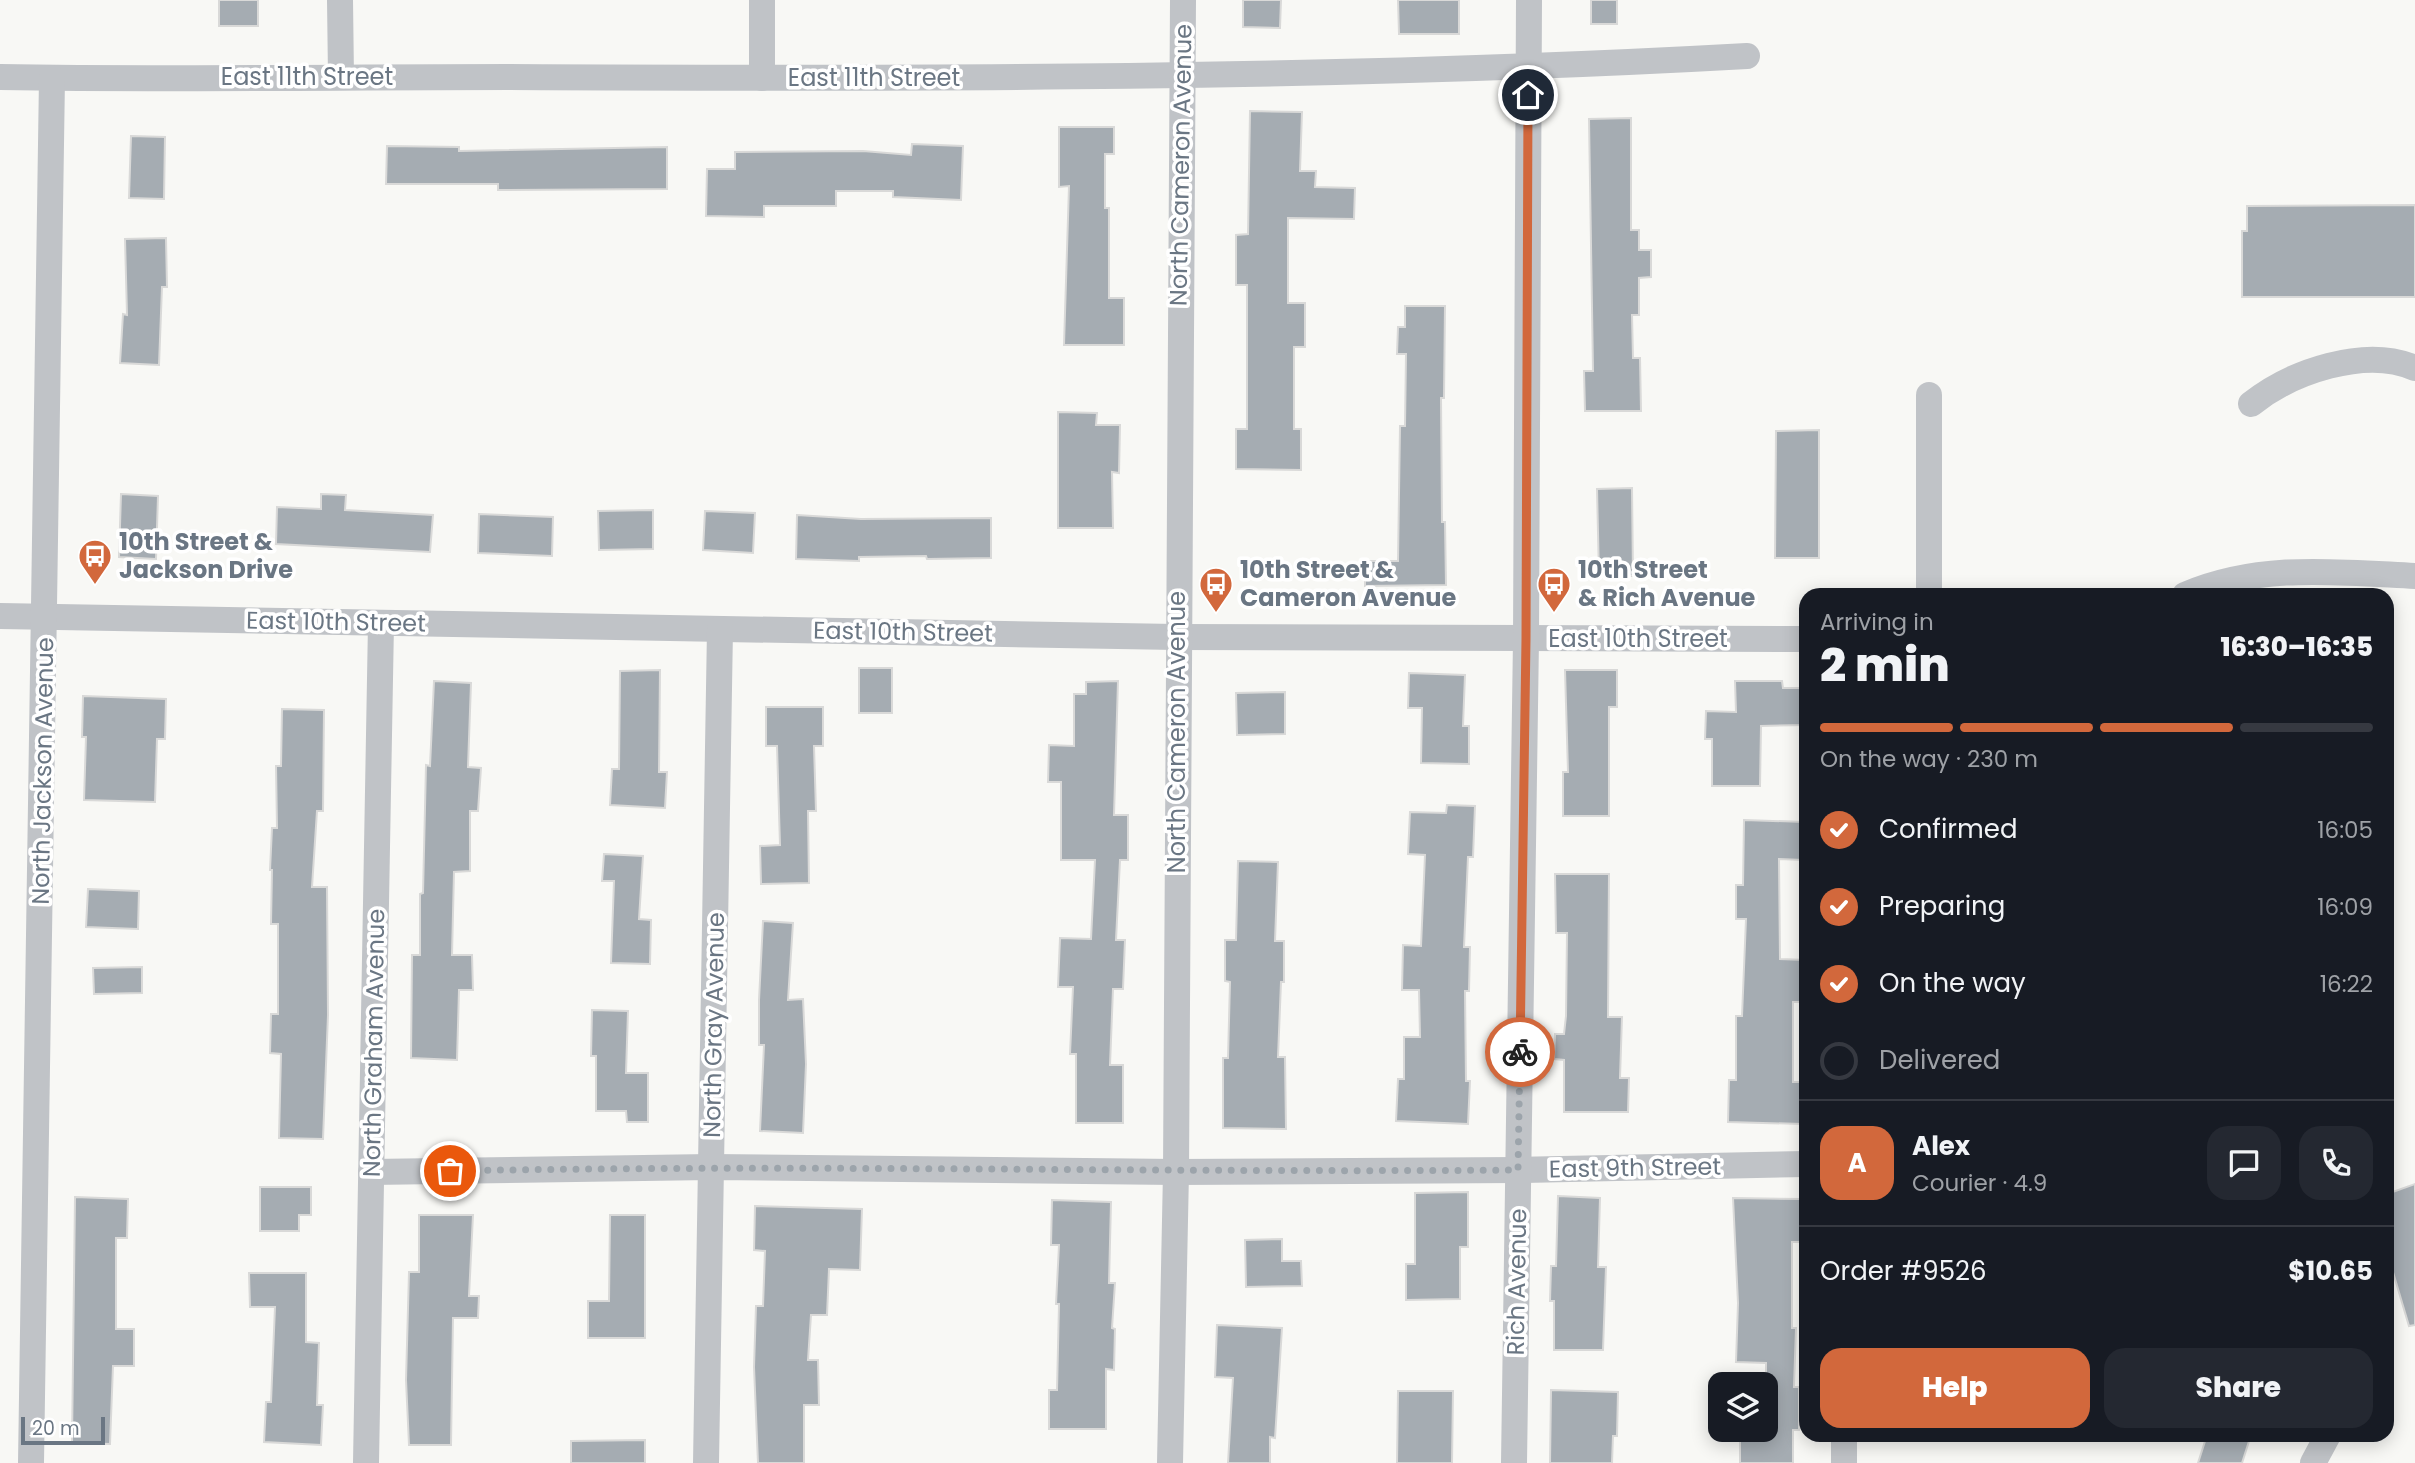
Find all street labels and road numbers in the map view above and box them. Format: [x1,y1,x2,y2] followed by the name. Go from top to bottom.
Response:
[1162,24,1199,306] street label: North Cameron Avenue
[221,60,393,93] street label: East 11th Street
[788,61,960,94] street label: East 11th Street
[1160,591,1193,873] street label: North Cameron Avenue
[246,603,426,640] street label: East 10th Street
[813,613,993,650] street label: East 10th Street
[1548,622,1728,655] street label: East 10th Street
[24,637,61,905] street label: North Jackson Avenue
[355,909,392,1177] street label: North Graham Avenue
[695,912,732,1138] street label: North Gray Avenue
[1549,1150,1721,1185] street label: East 9th Street
[1499,1208,1534,1356] street label: Rich Avenue

